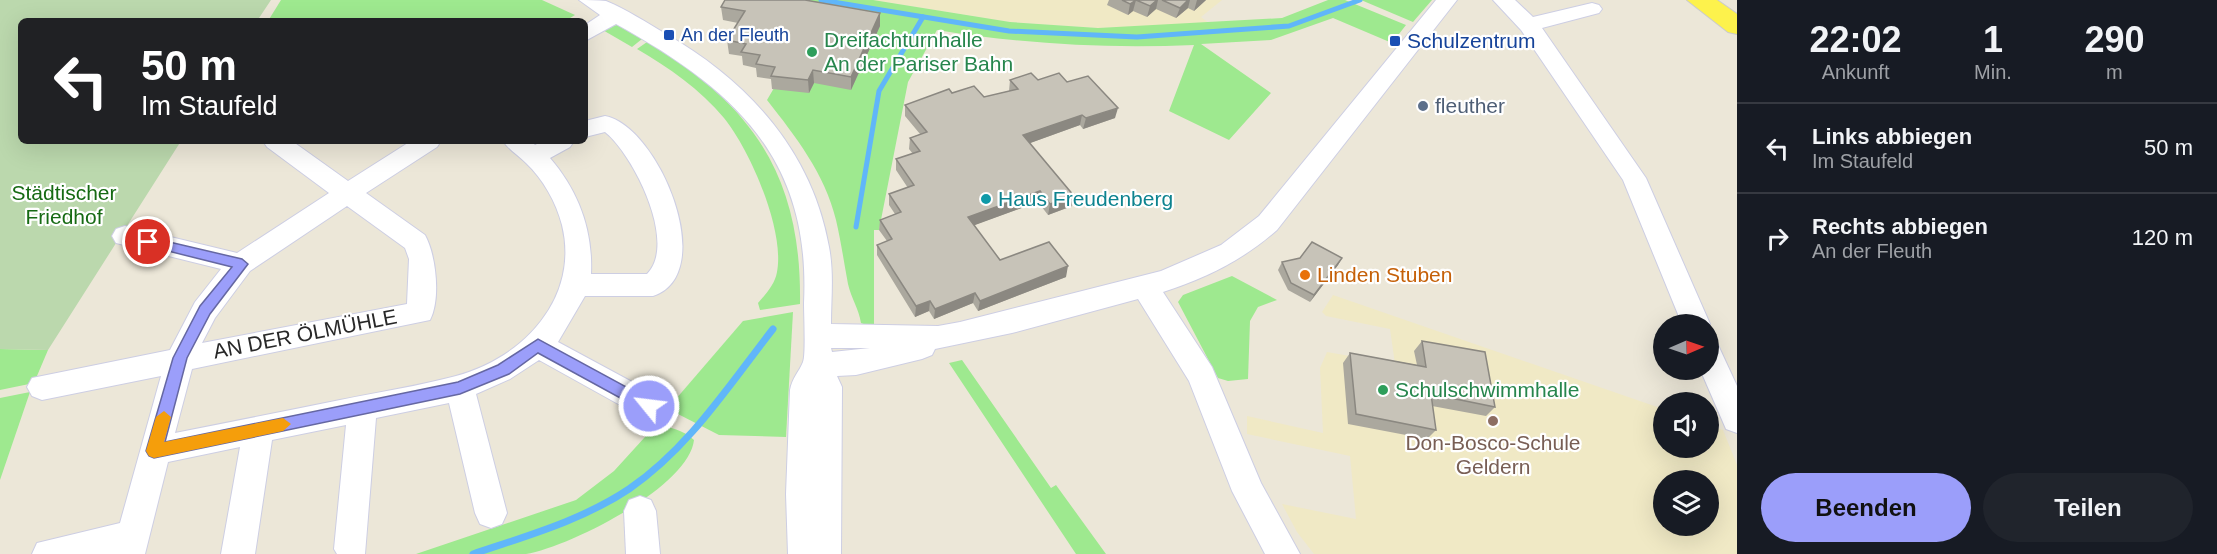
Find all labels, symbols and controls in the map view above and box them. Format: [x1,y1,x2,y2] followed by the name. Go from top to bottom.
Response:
[1810,19,1902,60] text: 22:02
[1983,19,2003,60] text: 1
[2084,19,2144,60] text: 290
[681,25,789,45] place label: An der Fleuth
[662,28,676,42] marker: An der Fleuth
[824,28,1013,75] place label: Dreifachturnhalle An der Pariser Bahn
[1407,29,1535,52] place label: Schulzentrum
[1388,34,1402,48] marker: Schulzentrum
[42,42,120,120] icon: left
[141,42,237,89] text: 50 m
[805,45,819,59] marker: Dreifachturnhalle An der Pariser Bahn
[1822,61,1889,83] text: Ankunft
[1974,61,2012,83] text: Min.
[2106,61,2123,83] text: m
[141,91,278,121] text: Im Staufeld
[1435,94,1505,117] place label: fleuther
[1416,99,1430,113] marker: fleuther
[1812,124,1972,149] text: Links abbiegen
[1761,132,1794,165] icon: left
[2144,135,2193,160] text: 50 m
[1812,150,1913,172] text: Im Staufeld
[11,181,117,228] park label: Städtischer Friedhof
[998,187,1173,210] place label: Haus Freudenberg
[979,192,993,206] marker: Haus Freudenberg
[1812,214,1988,239] text: Rechts abbiegen
[122,216,173,267] pin
[1761,222,1794,255] icon: right
[131,225,164,258] icon: arrive
[2132,225,2193,250] text: 120 m
[1812,240,1932,262] text: An der Fleuth
[1317,263,1452,286] place label: Linden Stuben
[1298,268,1312,282] marker: Linden Stuben
[211,304,399,363] street label: AN DER ÖLMÜHLE
[1653,314,1719,380] north arrow
[1653,314,1719,536] map controls
[617,374,681,438] position arrow
[1395,378,1579,401] place label: Schulschwimmhalle
[1376,383,1390,397] marker: Schulschwimmhalle
[1653,392,1719,458] button: sound
[1486,414,1500,428] marker: Don-Bosco-Schule Geldern
[1405,431,1581,478] place label: Don-Bosco-Schule Geldern
[1653,470,1719,536] button: layers
[1761,473,1971,542] button: Beenden
[1983,473,2193,542] button: Teilen

